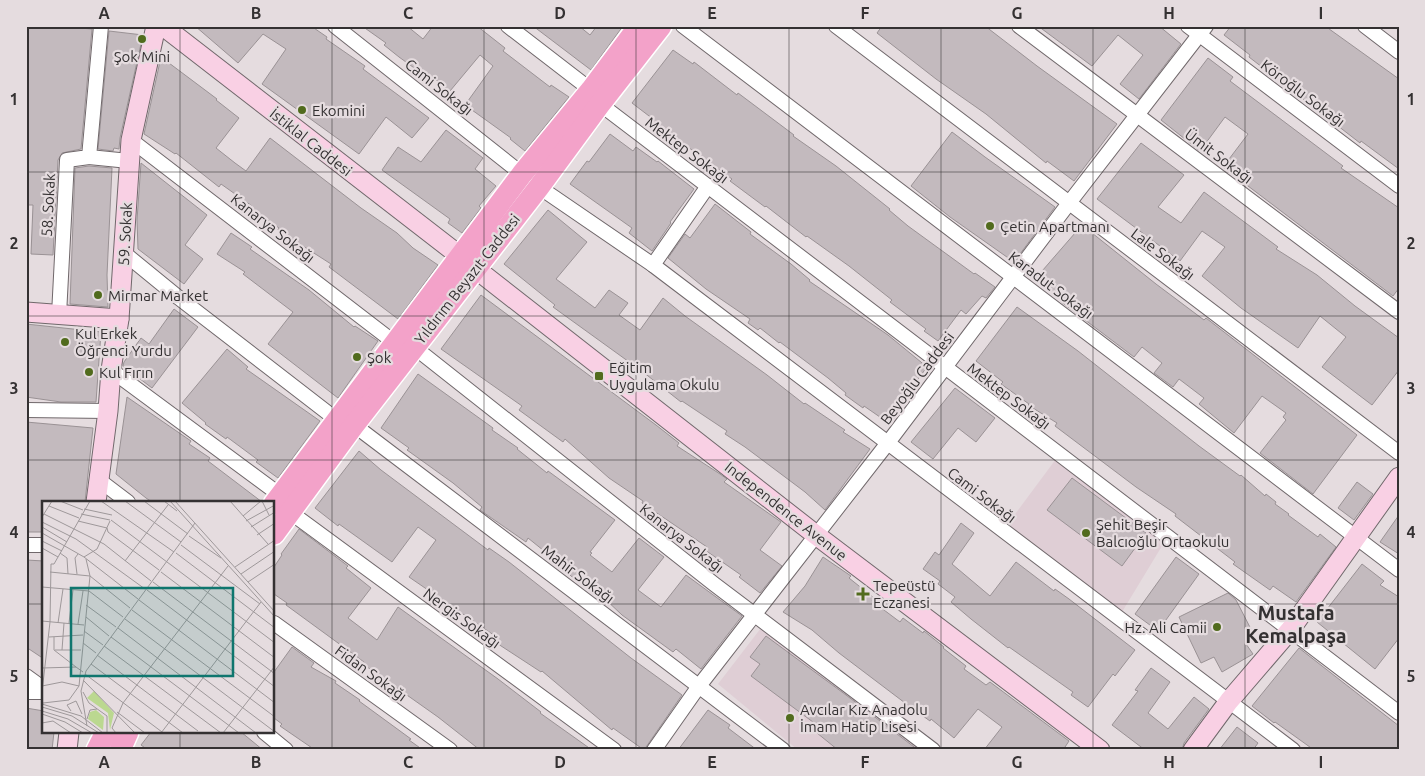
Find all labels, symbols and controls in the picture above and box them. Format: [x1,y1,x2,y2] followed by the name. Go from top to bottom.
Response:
[98,4,110,22] text: A
[251,4,261,22] text: B
[403,4,413,22] text: C
[554,4,566,22] text: D
[707,4,717,22] text: E
[861,4,870,22] text: F
[1011,4,1023,22] text: G
[1163,4,1175,22] text: H
[1319,4,1323,22] text: I
[136,33,148,45] marker: Şok Mini
[114,48,170,65] place label: Şok Mini
[402,55,476,119] street label: Cami Sokağı
[1258,56,1348,130] street label: Köroğlu Sokağı
[9,90,19,108] text: 1
[1406,90,1416,108] text: 1
[312,102,365,119] place label: Ekomini
[296,104,308,116] marker: Ekomini
[267,105,355,179] street label: İstiklal Caddesi
[642,113,732,187] street label: Mektep Sokağı
[1182,125,1256,187] street label: Ümit Sokağı
[38,172,58,237] street label: 58. Sokak
[228,190,318,266] street label: Kanarya Sokağı
[115,201,135,266] street label: 59. Sokak
[411,211,523,347] street label: Yıldırım Beyazıt Caddesi
[1000,218,1110,235] place label: Çetin Apartmanı
[984,220,996,232] marker: Çetin Apartmanı
[1128,225,1198,283] street label: Lale Sokağı
[9,234,19,252] text: 2
[1406,234,1416,252] text: 2
[1006,248,1096,322] street label: Karadut Sokağı
[108,287,208,304] place label: Mirmar Market
[92,289,104,301] marker: Mirmar Market
[75,325,172,359] place label: Kul Erkek Öğrenci Yurdu
[877,328,957,428] street label: Beyoğlu Caddesi
[59,336,71,348] marker: Kul Erkek Öğrenci Yurdu
[367,349,392,366] place label: Şok
[351,351,363,363] marker: Şok
[609,359,720,393] place label: Eğitim Uygulama Okulu
[964,359,1054,433] street label: Mektep Sokağı
[99,364,153,381] place label: Kul Fırın
[83,366,95,378] marker: Kul Fırın
[593,370,605,382] marker: Eğitim Uygulama Okulu
[9,379,19,397] text: 3
[1406,379,1416,397] text: 3
[722,458,850,564] street label: Independence Avenue
[944,464,1020,526] street label: Cami Sokağı
[637,500,727,576] street label: Kanarya Sokağı
[42,501,275,734] inset map
[1096,516,1229,550] place label: Şehit Beşir Balcıoğlu Ortaokulu
[9,523,19,541] text: 4
[1406,523,1416,541] text: 4
[1080,527,1092,539] marker: Şehit Beşir Balcıoğlu Ortaokulu
[538,541,618,607] street label: Mahir Sokağı
[873,577,936,611] place label: Tepeüstü Eczanesi
[420,584,504,652] street label: Nergis Sokağı
[857,588,869,600] marker: Tepeüstü Eczanesi
[1245,601,1347,647] district label: Mustafa Kemalpaşa
[1125,619,1207,636] place label: Hz. Ali Camii
[1211,621,1223,633] marker: Hz. Ali Camii
[332,641,410,705] street label: Fidan Sokağı
[9,667,19,685] text: 5
[1406,667,1416,685] text: 5
[800,701,928,735] place label: Avcılar Kız Anadolu İmam Hatip Lisesi
[784,712,796,724] marker: Avcılar Kız Anadolu İmam Hatip Lisesi
[98,753,110,771] text: A
[251,753,261,771] text: B
[403,753,413,771] text: C
[554,753,566,771] text: D
[707,753,717,771] text: E
[861,753,870,771] text: F
[1011,753,1023,771] text: G
[1163,753,1175,771] text: H
[1319,753,1323,771] text: I

